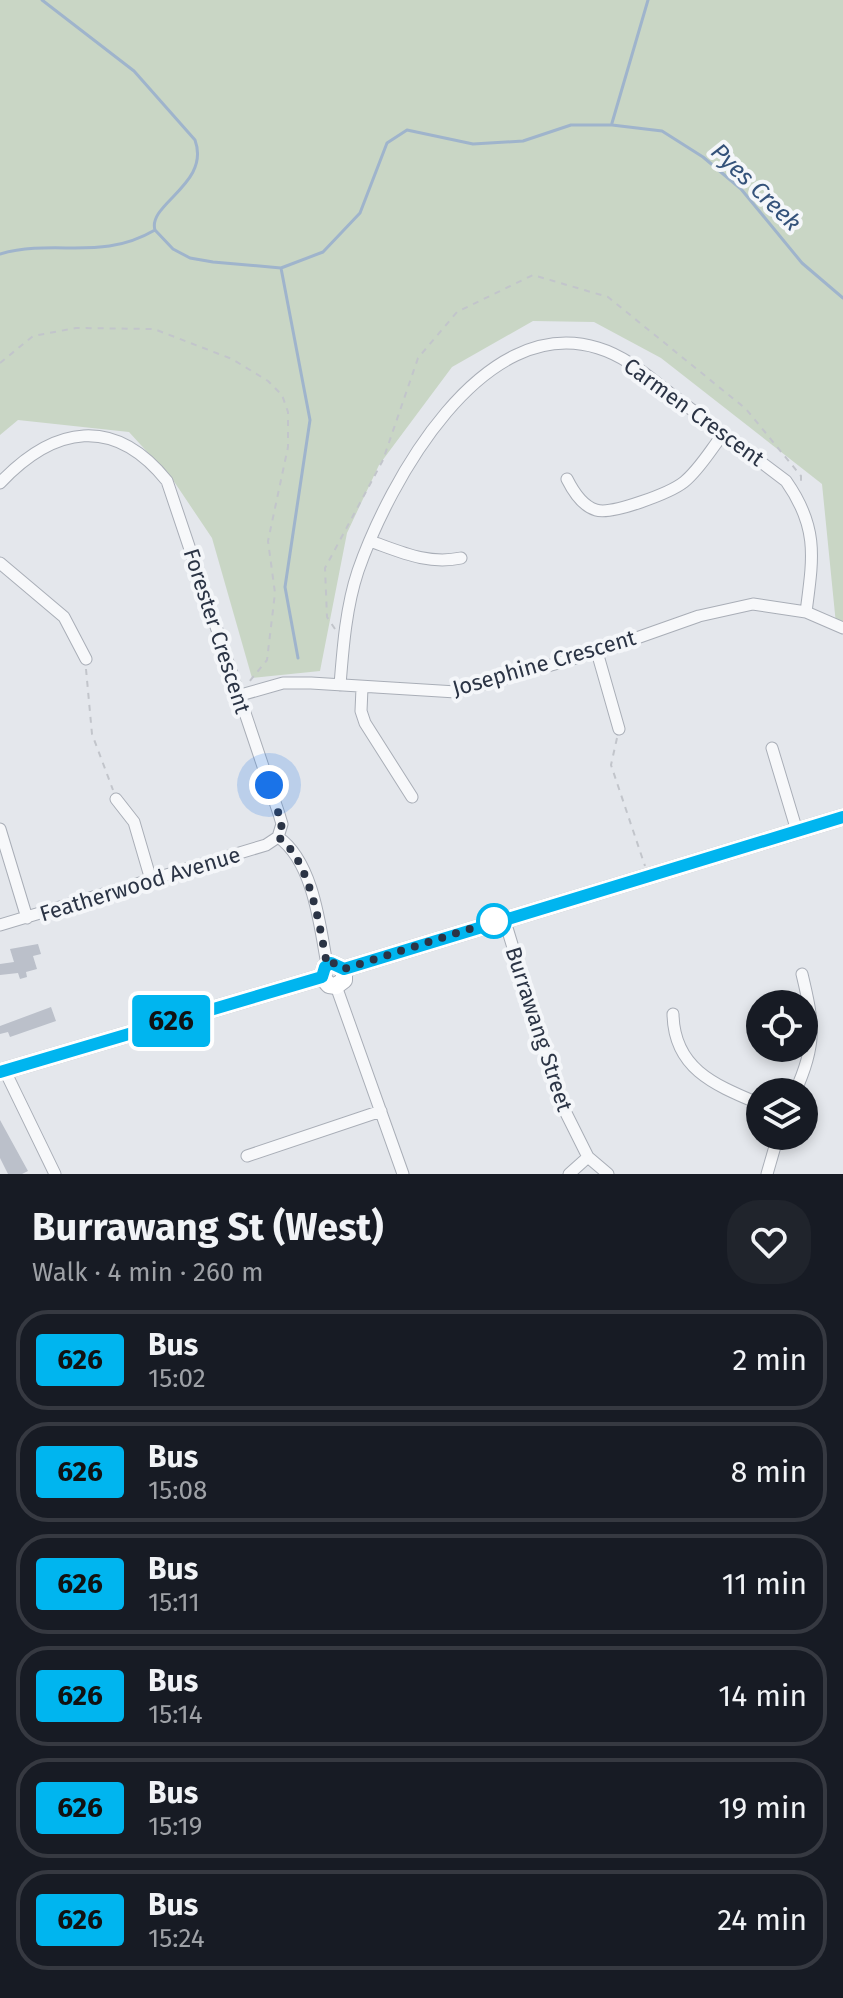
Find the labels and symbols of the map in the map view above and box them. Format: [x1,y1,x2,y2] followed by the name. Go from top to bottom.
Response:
[705,137,807,237] water label: Pyes Creek
[618,352,770,472] street label: Carmen Crescent
[178,545,256,717] street label: Forester Crescent
[449,624,639,702] street label: Josephine Crescent
[249,765,289,805] your location
[36,841,244,927] street label: Featherwood Avenue
[477,904,511,938] unlabelled marker
[500,943,578,1115] street label: Burrawang Street
[125,995,217,1047] line badge: 626

